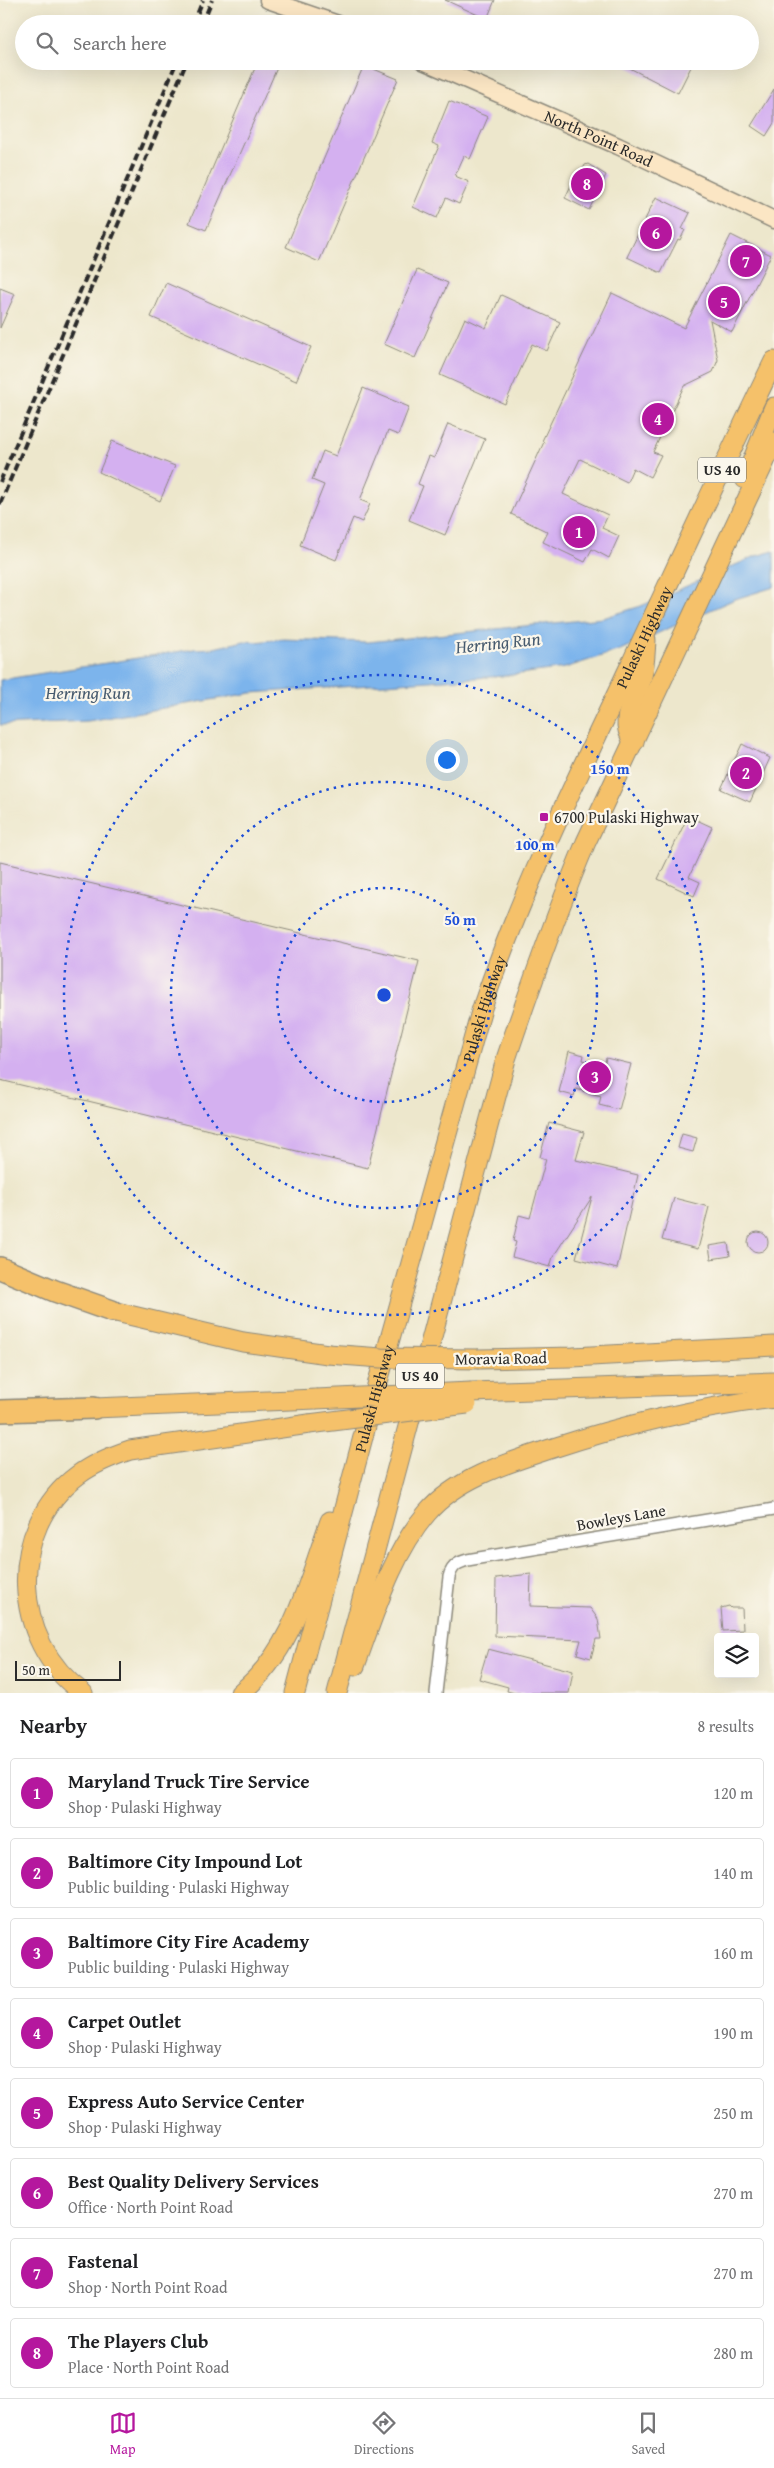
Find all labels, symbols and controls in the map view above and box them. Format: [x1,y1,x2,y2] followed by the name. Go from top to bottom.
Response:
[15,15,759,70] search box
[33,29,61,57] icon: search
[73,29,167,57] text: Search here
[541,103,657,173] street label: North Point Road
[571,165,603,203] pin: 8
[640,214,672,252] pin: 6
[730,242,762,280] pin: 7
[708,283,740,321] pin: 5
[642,400,674,438] pin: 4
[698,458,746,482] road number: US 40
[563,513,595,551] pin: 1
[609,582,678,692] street label: Pulaski Highway
[453,625,542,660] water label: Herring Run
[44,679,131,706] water label: Herring Run
[434,747,460,773] your location
[730,754,762,792] pin: 2
[590,758,630,779] text: 150 m
[554,805,699,829] place label: 6700 Pulaski Highway
[538,811,550,823] marker: 6700 Pulaski Highway
[515,834,555,855] text: 100 m
[444,909,476,930] text: 50 m
[456,952,512,1065] street label: Pulaski Highway
[375,986,393,1004] centre of rings
[579,1058,611,1096] pin: 3
[348,1342,400,1455] street label: Pulaski Highway
[455,1345,548,1371] street label: Moravia Road
[396,1364,444,1388] road number: US 40
[575,1497,667,1537] street label: Bowleys Lane
[714,1633,759,1678] map controls
[714,1633,759,1678] button: layers
[15,1658,121,1681] scale bar
[22,1660,50,1680] text: 50 m
[20,1710,87,1741] text: Nearby
[697,1714,754,1738] text: 8 results
[68,1767,310,1795] text: Maryland Truck Tire Service
[33,1781,41,1805] text: 1
[713,1781,753,1805] text: 120 m
[68,1795,222,1819] text: Shop · Pulaski Highway
[68,1847,303,1875] text: Baltimore City Impound Lot
[33,1861,41,1885] text: 2
[713,1861,753,1885] text: 140 m
[68,1875,289,1899] text: Public building · Pulaski Highway
[68,1927,309,1955] text: Baltimore City Fire Academy
[33,1941,41,1965] text: 3
[713,1941,753,1965] text: 160 m
[68,1955,289,1979] text: Public building · Pulaski Highway
[68,2007,181,2035] text: Carpet Outlet
[33,2021,41,2045] text: 4
[713,2021,753,2045] text: 190 m
[68,2035,222,2059] text: Shop · Pulaski Highway
[68,2087,304,2115] text: Express Auto Service Center
[33,2101,41,2125] text: 5
[713,2101,753,2125] text: 250 m
[68,2115,222,2139] text: Shop · Pulaski Highway
[68,2167,319,2195] text: Best Quality Delivery Services
[33,2181,41,2205] text: 6
[713,2181,753,2205] text: 270 m
[68,2195,233,2219] text: Office · North Point Road
[68,2247,138,2275] text: Fastenal
[33,2261,41,2285] text: 7
[713,2261,753,2285] text: 270 m
[68,2275,228,2299] text: Shop · North Point Road
[68,2327,208,2355] text: The Players Club
[33,2341,41,2365] text: 8
[713,2341,753,2365] text: 280 m
[68,2355,229,2379] text: Place · North Point Road
[109,2409,137,2459] tab: Map
[354,2409,414,2459] tab: Directions
[631,2409,665,2459] tab: Saved

